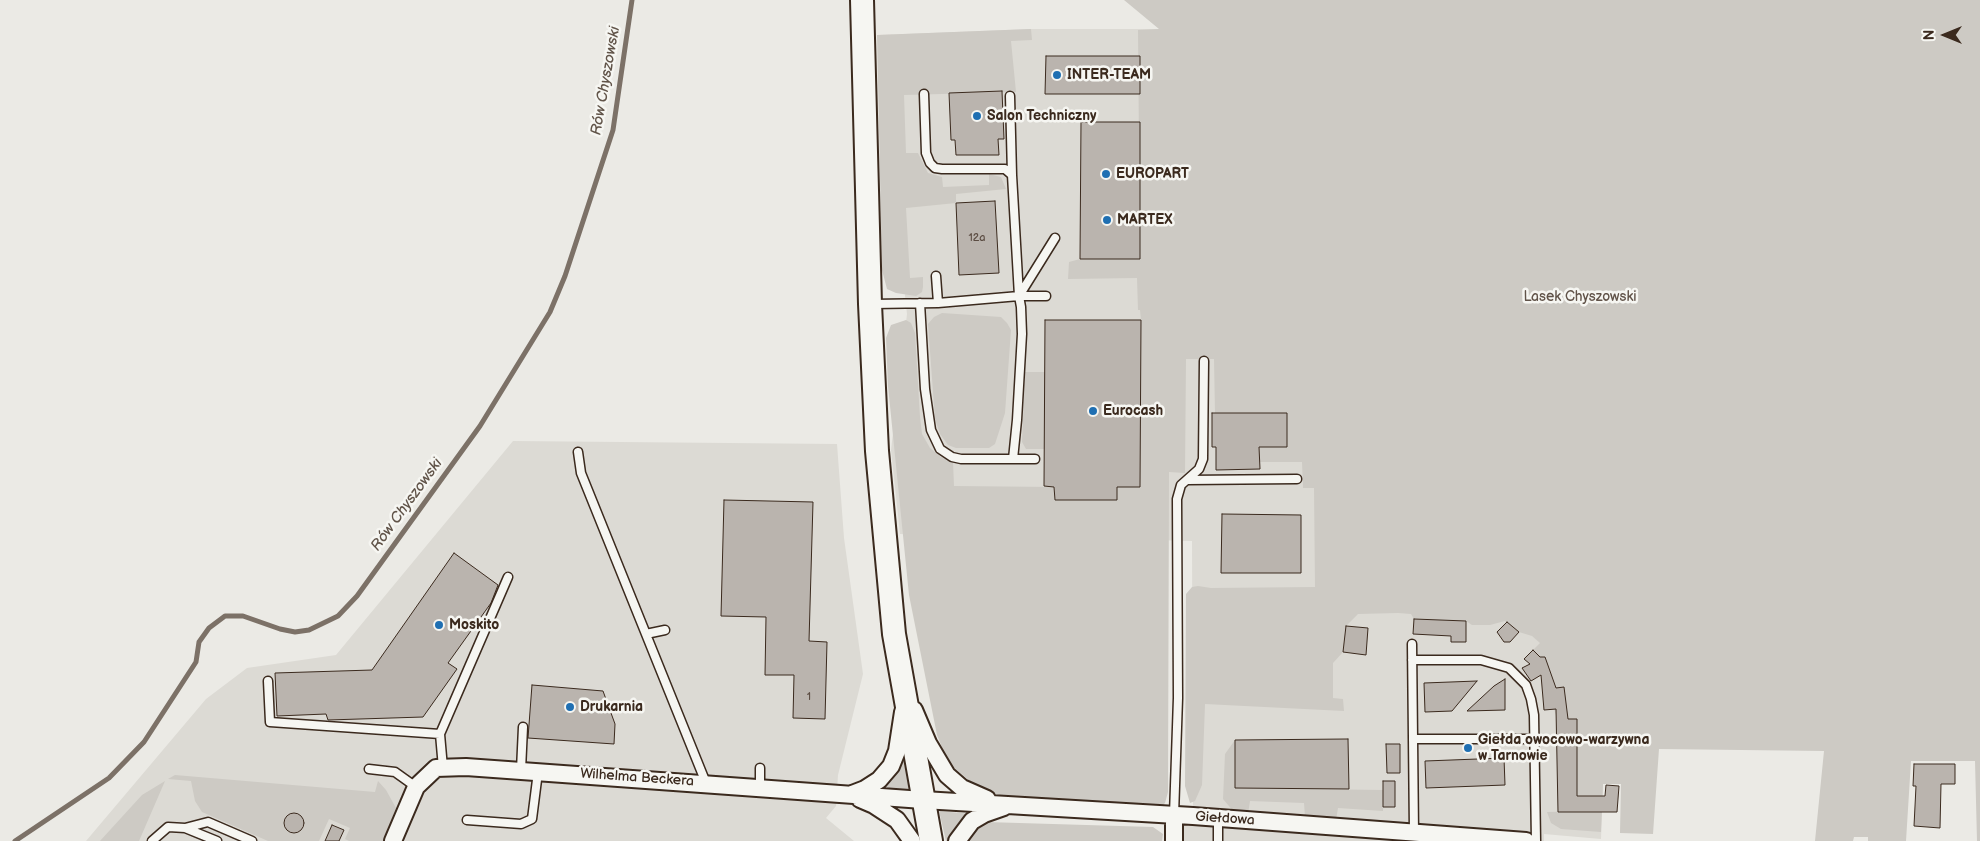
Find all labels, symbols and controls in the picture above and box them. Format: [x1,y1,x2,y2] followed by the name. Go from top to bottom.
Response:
[1920,10,1970,60] north arrow
[588,25,624,137] water label: Rów Chyszowski
[1921,30,1938,40] text: N
[1067,67,1151,83] place label: INTER-TEAM
[1051,69,1063,81] marker: INTER-TEAM
[987,108,1096,124] place label: Salon Techniczny
[971,110,983,122] marker: Salon Techniczny
[1116,166,1189,182] place label: EUROPART
[1100,168,1112,180] marker: EUROPART
[1117,212,1173,228] place label: MARTEX
[1101,214,1113,226] marker: MARTEX
[969,231,985,245] house number: 12a
[1523,289,1637,305] park label: Lasek Chyszowski
[1103,403,1163,419] place label: Eurocash
[1087,405,1099,417] marker: Eurocash
[367,455,447,555] water label: Rów Chyszowski
[449,617,499,633] place label: Moskito
[433,619,445,631] marker: Moskito
[807,690,811,704] house number: 1
[580,699,643,715] place label: Drukarnia
[564,701,576,713] marker: Drukarnia
[1478,732,1649,764] place label: Giełda owocowo-warzywna w Tarnowie
[1462,742,1474,754] marker: Giełda owocowo-warzywna w Tarnowie
[580,766,694,790] street label: Wilhelma Beckera
[1195,809,1255,829] street label: Giełdowa

